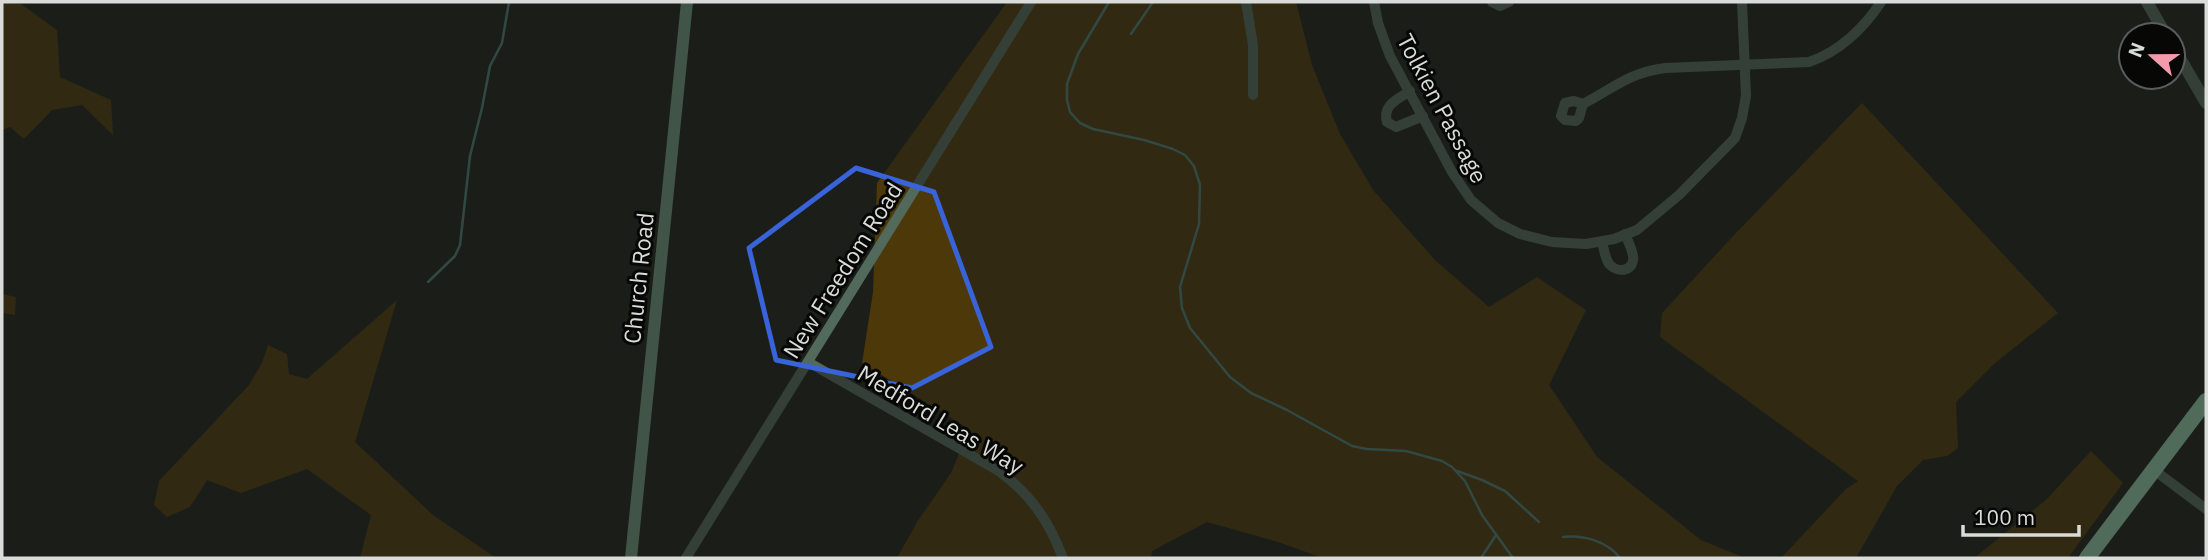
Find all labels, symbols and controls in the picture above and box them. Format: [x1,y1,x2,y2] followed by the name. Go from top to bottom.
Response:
[2117,21,2187,91] north arrow
[1391,28,1495,188] street label: Tolkien Passage
[2122,39,2150,61] text: N
[776,176,908,364] street label: New Freedom Road
[616,211,660,345] street label: Church Road
[852,358,1030,481] street label: Medford Leas Way
[1963,494,2078,538] scale bar
[1974,503,2035,531] text: 100 m

